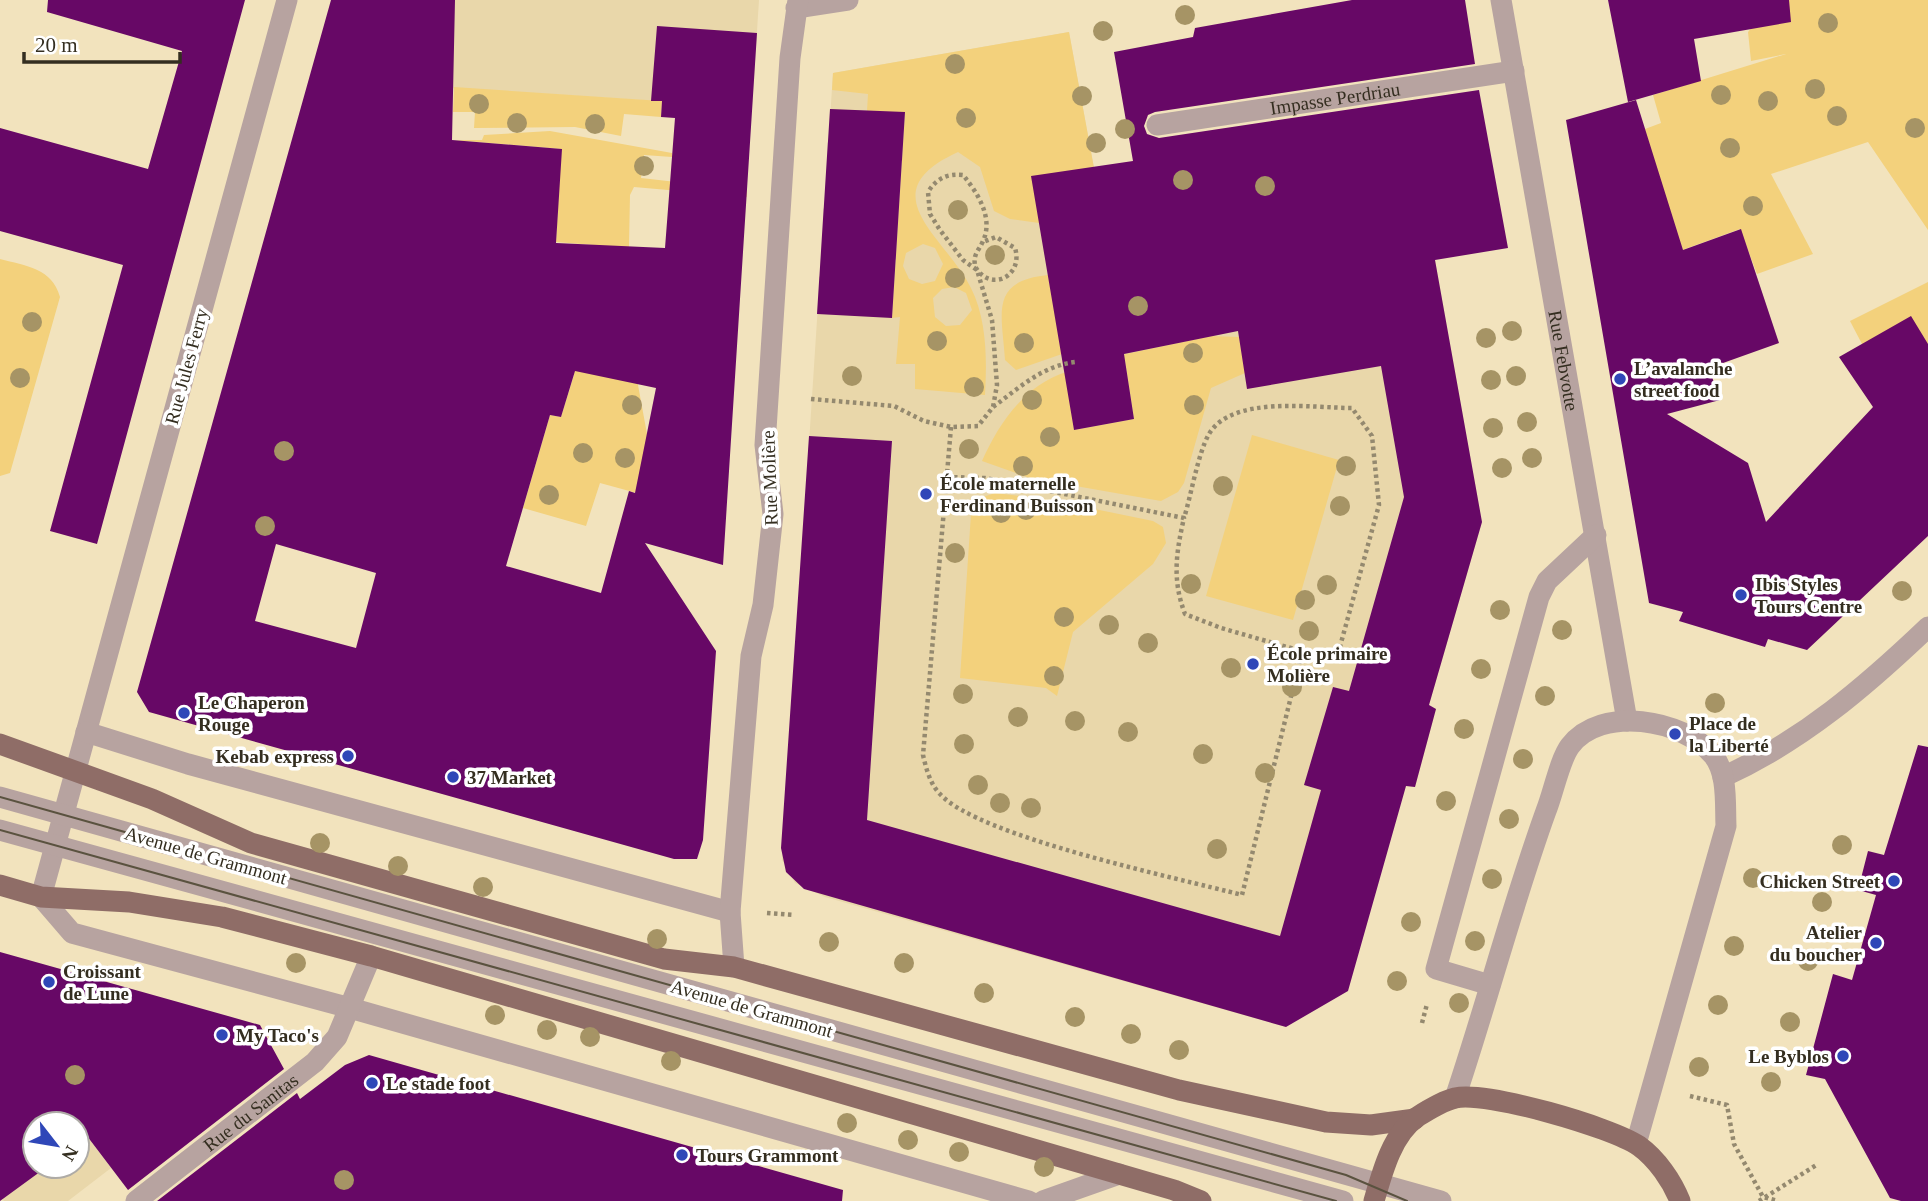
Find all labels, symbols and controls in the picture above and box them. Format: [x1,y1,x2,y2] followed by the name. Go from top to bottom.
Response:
[24,21,180,65] scale bar
[35,33,78,57] text: 20 m
[1269,78,1402,119] street label: Impasse Perdriau
[161,305,212,426] street label: Rue Jules Ferry
[1544,309,1583,413] street label: Rue Febvotte
[1634,358,1733,401] place label: L’avalanche street food
[1612,371,1628,387] marker: L’avalanche street food
[757,430,782,526] street label: Rue Molière
[940,473,1094,516] place label: École maternelle Ferdinand Buisson
[918,486,934,502] marker: École maternelle Ferdinand Buisson
[1755,574,1862,617] place label: Ibis Styles Tours Centre
[1733,587,1749,603] marker: Ibis Styles Tours Centre
[1267,643,1387,686] place label: École primaire Molière
[1245,656,1261,672] marker: École primaire Molière
[198,692,305,735] place label: Le Chaperon Rouge
[176,705,192,721] marker: Le Chaperon Rouge
[1689,713,1769,756] place label: Place de la Liberté
[1667,726,1683,742] marker: Place de la Liberté
[216,746,334,767] place label: Kebab express
[340,748,356,764] marker: Kebab express
[467,767,553,788] place label: 37 Market
[445,769,461,785] marker: 37 Market
[122,822,290,889] street label: Avenue de Grammont
[1760,871,1881,892] place label: Chicken Street
[1886,873,1902,889] marker: Chicken Street
[1770,922,1863,965] place label: Atelier du boucher
[1868,935,1884,951] marker: Atelier du boucher
[63,961,141,1004] place label: Croissant de Lune
[41,974,57,990] marker: Croissant de Lune
[668,975,836,1042] street label: Avenue de Grammont
[236,1025,319,1046] place label: My Taco's
[214,1027,230,1043] marker: My Taco's
[1748,1046,1829,1067] place label: Le Byblos
[1835,1048,1851,1064] marker: Le Byblos
[199,1069,302,1156] street label: Rue du Sanitas
[386,1073,491,1094] place label: Le stade foot
[364,1075,380,1091] marker: Le stade foot
[21,1110,91,1180] north arrow
[57,1142,83,1165] text: N
[696,1145,839,1166] place label: Tours Grammont
[674,1147,690,1163] marker: Tours Grammont

